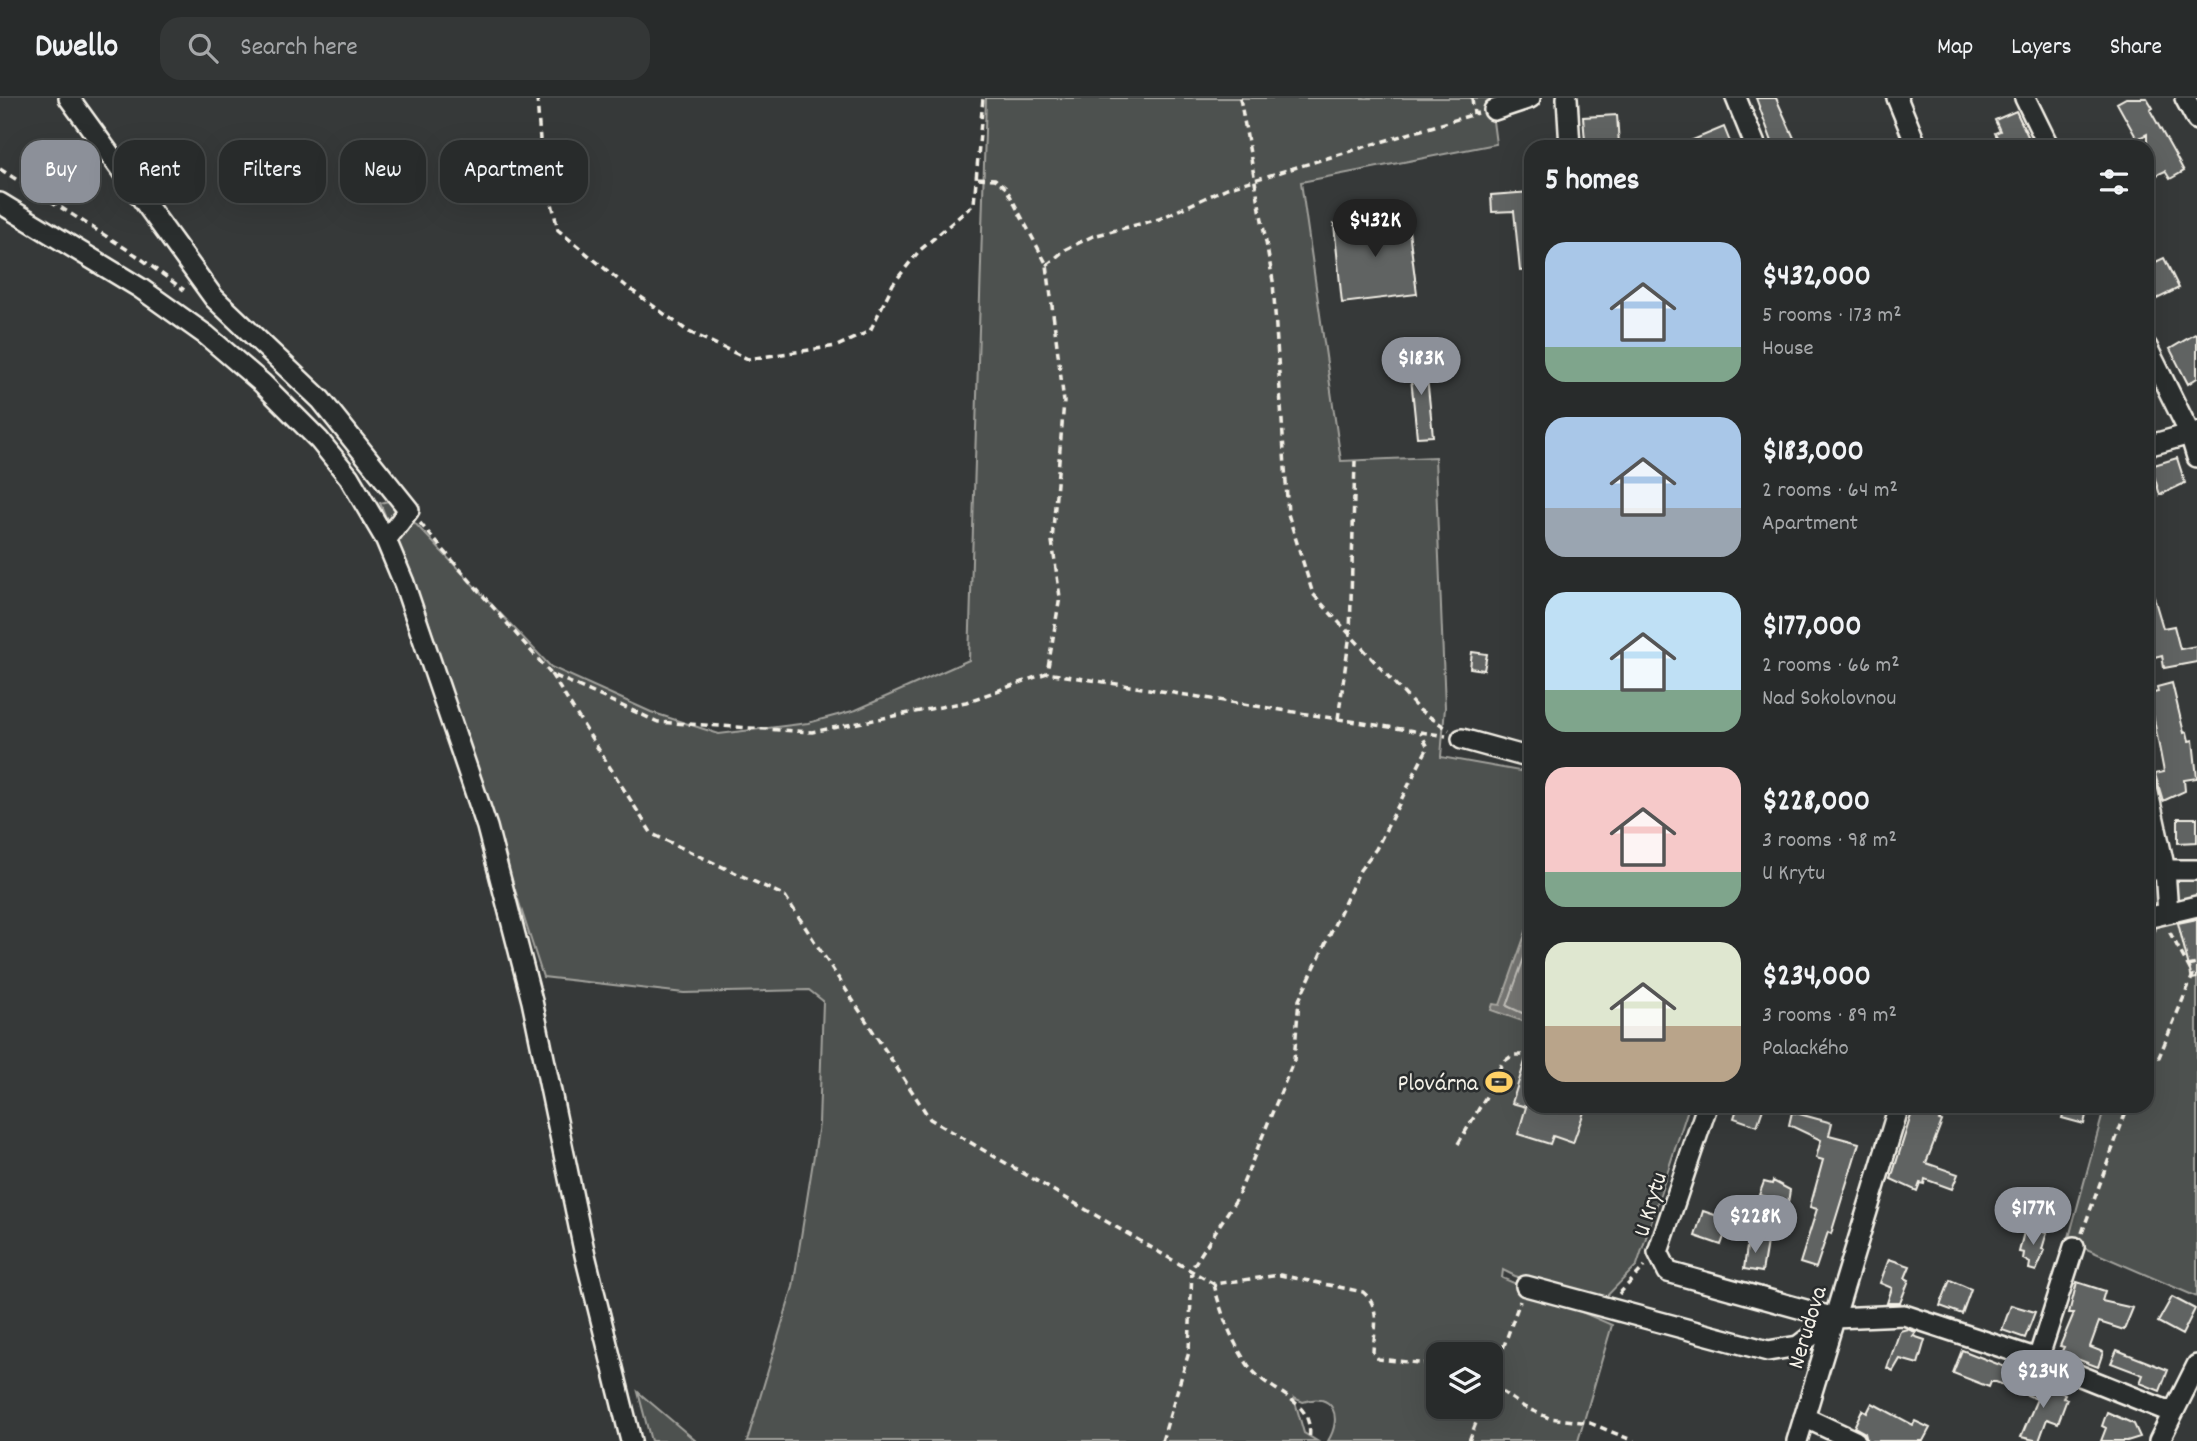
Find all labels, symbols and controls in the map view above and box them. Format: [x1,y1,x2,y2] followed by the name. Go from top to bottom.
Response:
[160,17,650,80] search box
[35,25,118,72] text: Dwello
[184,29,222,67] icon: search
[240,30,358,67] text: Search here
[1937,31,1973,65] text: Map
[2011,31,2072,65] text: Layers
[2110,31,2162,65] text: Share
[21,140,100,203] chip: Buy
[114,140,205,203] chip: Rent
[219,140,326,203] chip: Filters
[340,140,426,203] chip: New
[440,140,588,203] chip: Apartment
[1545,161,1639,204] text: 5 homes
[2095,163,2133,201] icon: filters
[1326,200,1424,259] pin: $432K
[1349,205,1401,238] text: $432K
[1762,257,1871,300] text: $432,000
[1601,270,1685,354] icon: home
[1762,300,1902,333] text: 5 rooms · 173 m²
[1762,333,1814,366] text: House
[1372,338,1470,397] pin: $183K
[1398,343,1444,376] text: $183K
[1762,432,1864,475] text: $183,000
[1601,445,1685,529] icon: home
[1762,475,1898,508] text: 2 rooms · 64 m²
[1762,508,1858,541] text: Apartment
[1762,607,1862,650] text: $177,000
[1601,620,1685,704] icon: home
[1762,650,1900,683] text: 2 rooms · 66 m²
[1762,683,1896,716] text: Nad Sokolovnou
[1762,782,1870,825] text: $228,000
[1601,795,1685,879] icon: home
[1762,825,1897,858] text: 3 rooms · 98 m²
[1762,858,1825,891] text: U Krytu
[1762,957,1871,1000] text: $234,000
[1601,970,1685,1054] icon: home
[1762,1000,1897,1033] text: 3 rooms · 89 m²
[1762,1033,1849,1066] text: Palackého
[1484,1067,1514,1097] sports icon: Plovárna
[1397,1068,1479,1102] place label: Plovárna
[1626,1168,1678,1241] street label: U Krytu
[1984,1188,2082,1247] pin: $177K
[2011,1193,2055,1226] text: $177K
[1706,1196,1804,1255] pin: $228K
[1729,1201,1781,1234] text: $228K
[1780,1282,1838,1373] street label: Nerudova
[1426,1342,1503,1419] map controls
[1426,1342,1503,1419] button: layers
[1994,1350,2092,1410] pin: $234K
[2017,1356,2069,1389] text: $234K

